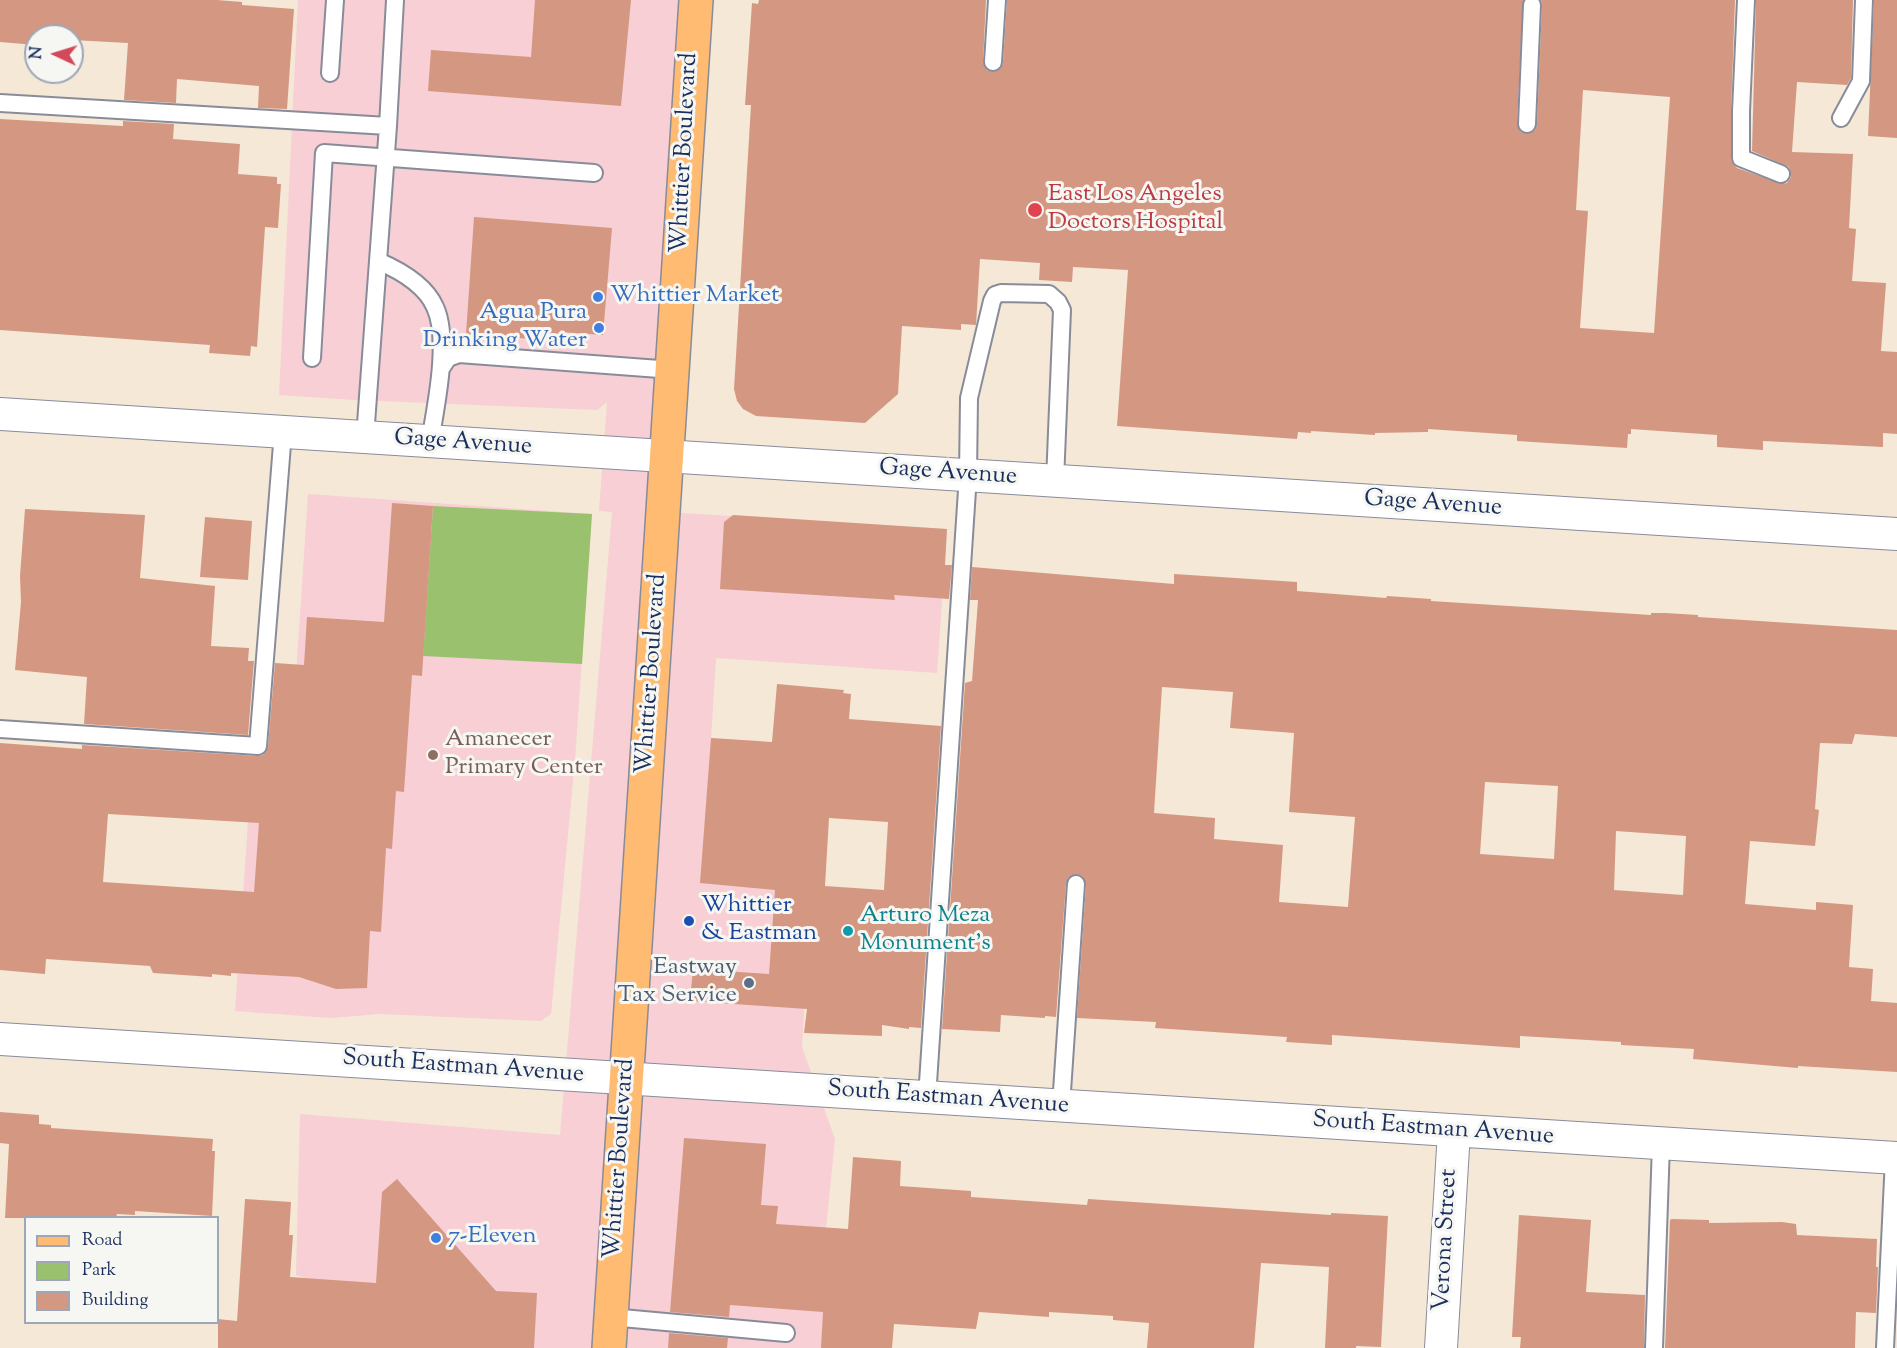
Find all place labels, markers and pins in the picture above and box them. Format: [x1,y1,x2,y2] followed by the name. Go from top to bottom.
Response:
[1048,182,1223,238] place label: East Los Angeles Doctors Hospital
[1026,201,1044,219] marker: East Los Angeles Doctors Hospital
[610,283,779,311] place label: Whittier Market
[591,290,605,304] marker: Whittier Market
[423,300,587,356] place label: Agua Pura Drinking Water
[592,321,606,335] marker: Agua Pura Drinking Water
[445,727,603,783] place label: Amanecer Primary Center
[426,748,440,762] marker: Amanecer Primary Center
[701,893,817,949] place label: Whittier & Eastman
[860,903,991,959] place label: Arturo Meza Monument's
[682,914,696,928] marker: Whittier & Eastman
[841,924,855,938] marker: Arturo Meza Monument's
[617,955,737,1011] place label: Eastway Tax Service
[742,976,756,990] marker: Eastway Tax Service
[448,1224,537,1252] place label: 7-Eleven
[429,1231,443,1245] marker: 7-Eleven

